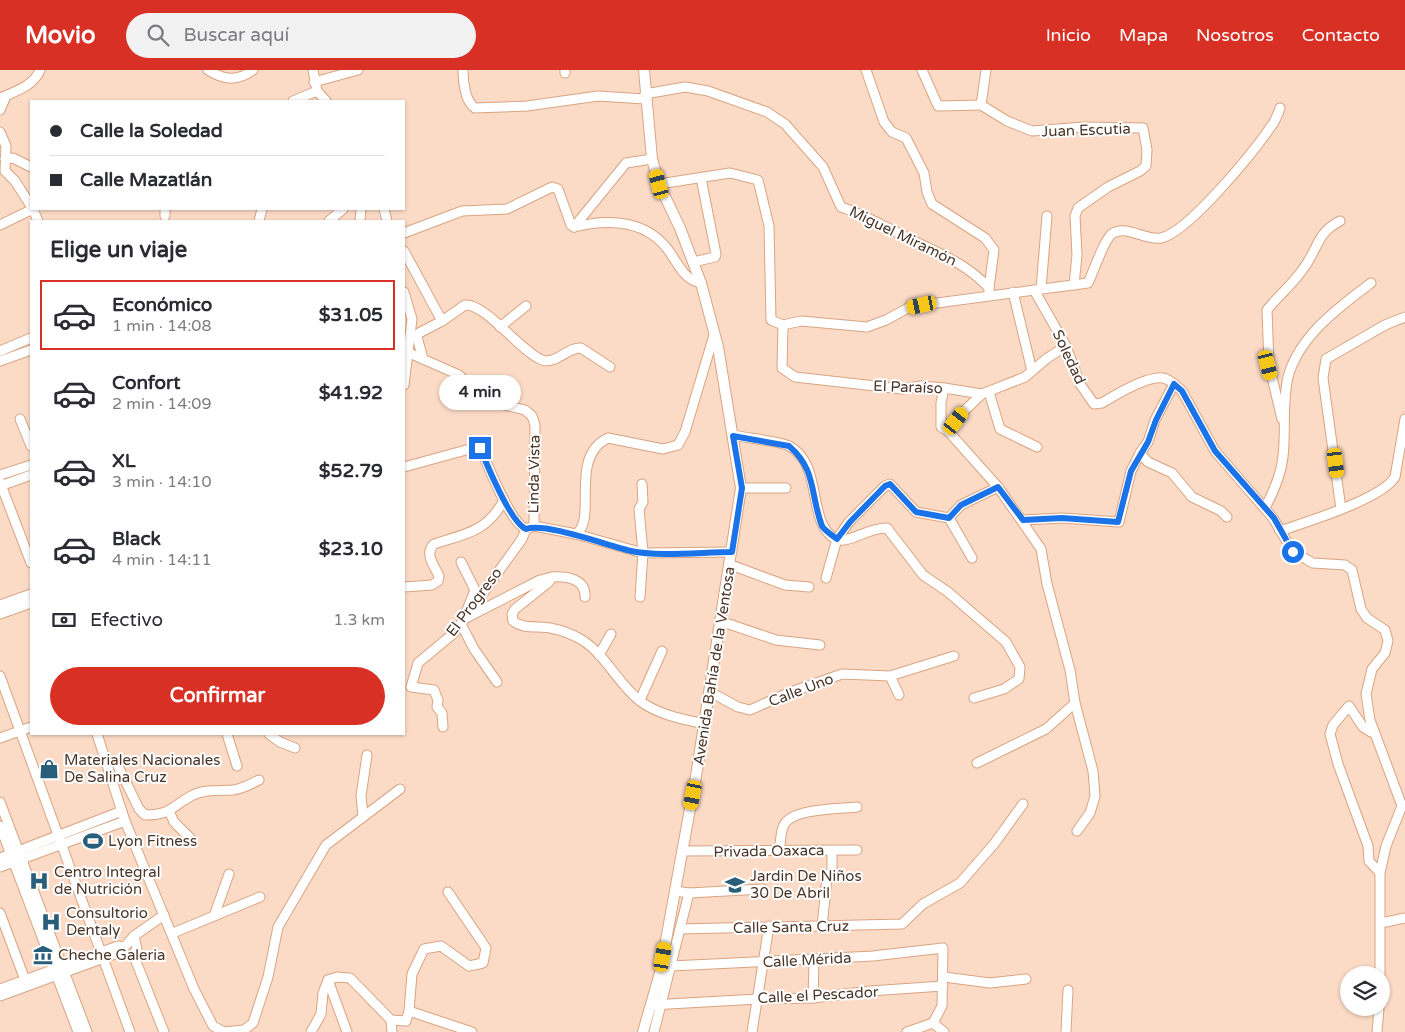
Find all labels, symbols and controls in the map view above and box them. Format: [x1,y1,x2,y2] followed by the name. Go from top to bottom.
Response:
[126,13,476,58] search box
[25,21,96,50] text: Movio
[144,21,172,49] icon: search
[184,24,289,46] text: Buscar aquí
[1046,24,1091,46] text: Inicio
[1119,24,1168,46] text: Mapa
[1196,24,1274,46] text: Nosotros
[1302,24,1380,46] text: Contacto
[1041,119,1131,141] street label: Juan Escutia
[80,120,223,142] text: Calle la Soledad
[647,168,670,200] car
[80,169,212,191] text: Calle Mazatlán
[846,202,960,270] street label: Miguel Miramón
[50,237,187,263] text: Elige un viaje
[52,293,97,338] icon: car
[112,294,212,316] text: Económico
[905,295,938,315] car
[319,304,383,326] text: $31.05
[112,316,211,336] text: 1 min · 14:08
[1049,327,1089,387] street label: Soledad
[1257,349,1278,381] car
[52,371,97,416] icon: car
[112,372,181,394] text: Confort
[439,376,521,410] callout: 4 min
[873,377,943,397] street label: El Paraíso
[319,382,383,404] text: $41.92
[459,382,501,402] text: 4 min
[112,394,211,414] text: 2 min · 14:09
[940,405,971,437] car
[524,435,544,513] street label: Linda Vista
[469,437,491,459] route end
[1326,447,1345,479] car
[52,449,97,494] icon: car
[112,450,136,472] text: XL
[319,460,383,482] text: $52.79
[112,472,211,492] text: 3 min · 14:10
[52,527,97,572] icon: car
[112,528,161,550] text: Black
[319,538,383,560] text: $23.10
[1282,541,1304,563] route start
[112,550,211,570] text: 4 min · 14:11
[442,564,506,640] street label: El Progreso
[689,565,739,767] street label: Avenida Bahía de la Ventosa
[50,606,78,634] icon: cash
[90,609,163,631] text: Efectivo
[333,610,385,630] text: 1.3 km
[50,667,385,725] button: Confirmar
[766,669,836,711] street label: Calle Uno
[64,751,220,786] place label: Materiales Nacionales De Salina Cruz
[38,758,60,780] shop icon: Materiales Nacionales De Salina Cruz
[682,779,703,811] car
[82,830,104,852] sports icon: Lyon Fitness
[108,832,197,850] place label: Lyon Fitness
[713,841,825,861] street label: Privada Oaxaca
[54,863,160,898] place label: Centro Integral de Nutrición
[750,867,862,902] place label: Jardin De Niños 30 De Abril
[28,870,50,892] hospital icon: Centro Integral de Nutrición
[724,874,746,896] school or university icon: Jardin De Niños 30 De Abril
[66,904,148,939] place label: Consultorio Dentaly
[40,911,62,933] hospital icon: Consultorio Dentaly
[733,917,849,937] street label: Calle Santa Cruz
[653,941,672,973] car
[32,944,54,966] museum icon: Cheche Galeria
[58,946,166,964] place label: Cheche Galeria
[762,949,852,971] street label: Calle Mérida
[1340,966,1390,1016] map controls
[1340,966,1390,1016] button: layers
[757,983,879,1007] street label: Calle el Pescador

